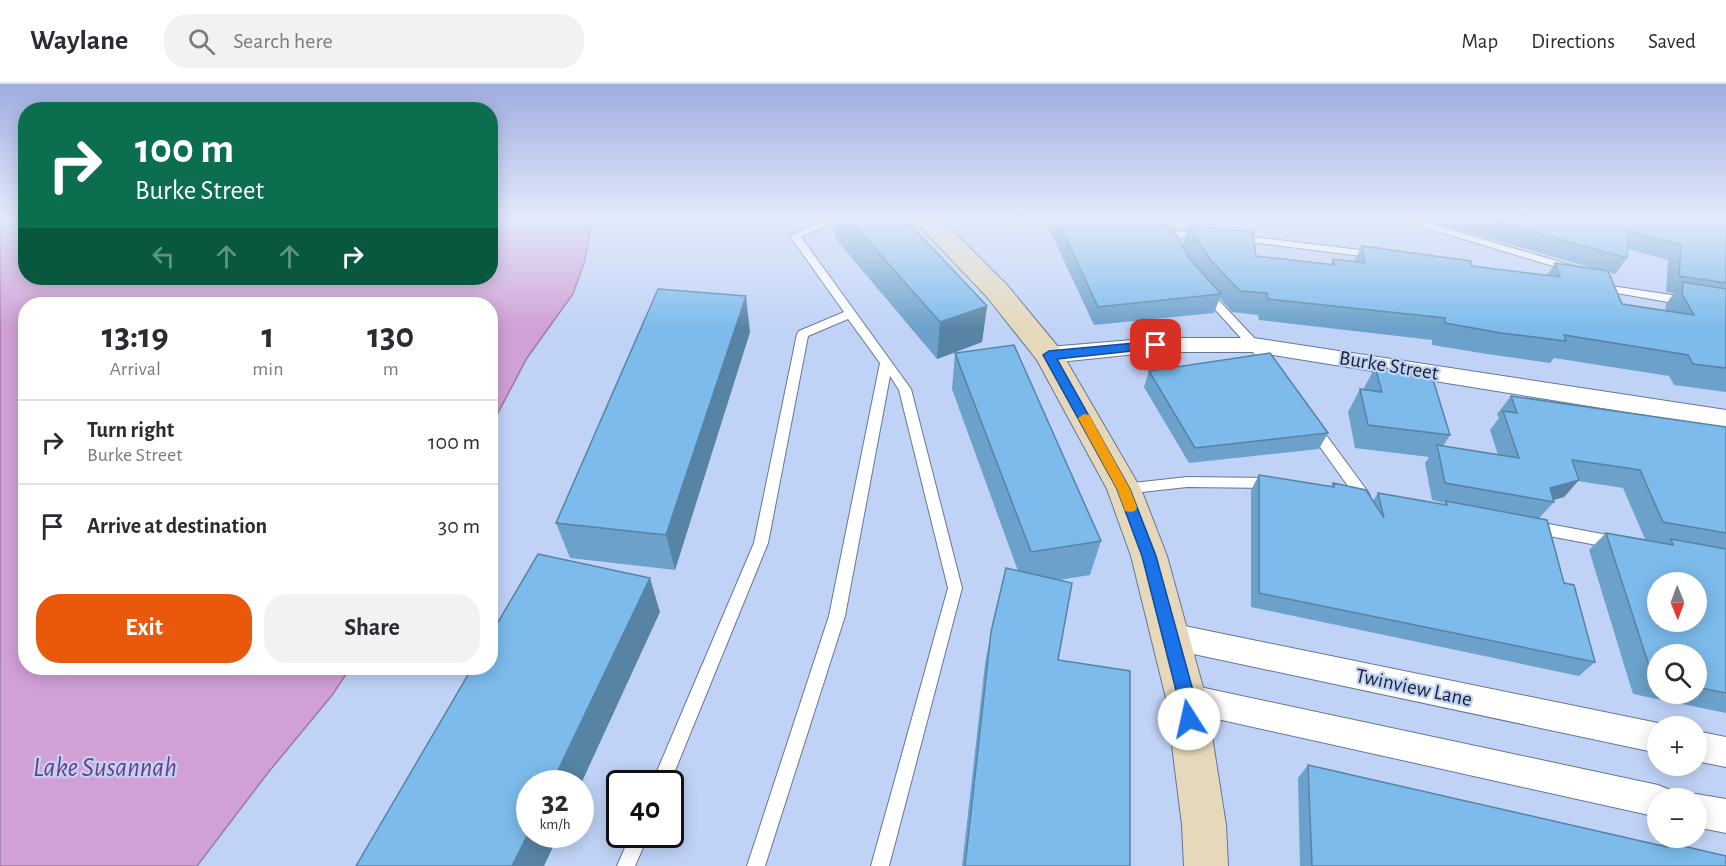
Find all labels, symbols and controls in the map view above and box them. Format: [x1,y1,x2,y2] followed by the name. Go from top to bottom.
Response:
[164,14,584,68] search box
[185,25,218,58] icon: search
[30,27,128,55] text: Waylane
[233,30,333,52] text: Search here
[1462,31,1498,52] text: Map
[1531,31,1615,52] text: Directions
[1648,31,1696,52] text: Saved
[36,126,114,204] icon: right
[135,128,234,170] text: 100 m
[135,177,264,204] text: Burke Street
[147,240,180,273] icon: left
[210,240,243,273] icon: ahead
[273,240,306,273] icon: ahead
[336,240,369,273] icon: right
[102,318,169,354] text: 13:19
[261,318,274,354] text: 1
[367,318,414,354] text: 130
[1130,319,1181,370] pin
[1139,328,1172,361] icon: arrive
[1338,347,1440,384] street label: Burke Street
[109,359,161,379] text: Arrival
[252,359,284,379] text: min
[383,359,399,379] text: m
[87,419,174,441] text: Turn right
[36,426,69,459] icon: right
[428,431,480,453] text: 100 m
[87,445,183,465] text: Burke Street
[36,510,69,543] icon: arrive
[87,515,267,537] text: Arrive at destination
[438,515,480,537] text: 30 m
[1647,572,1707,632] north arrow
[1647,572,1707,848] map controls
[36,594,252,663] button: Exit
[264,594,480,663] button: Share
[1647,644,1707,704] button: search
[1354,665,1474,710] street label: Twinview Lane
[1157,687,1221,751] position arrow
[1647,716,1707,776] button: +
[33,754,177,781] water label: Lake Susannah
[606,770,684,848] speed limit sign: 40
[541,787,569,817] text: 32
[1647,788,1707,848] button: −
[540,817,570,832] text: km/h

